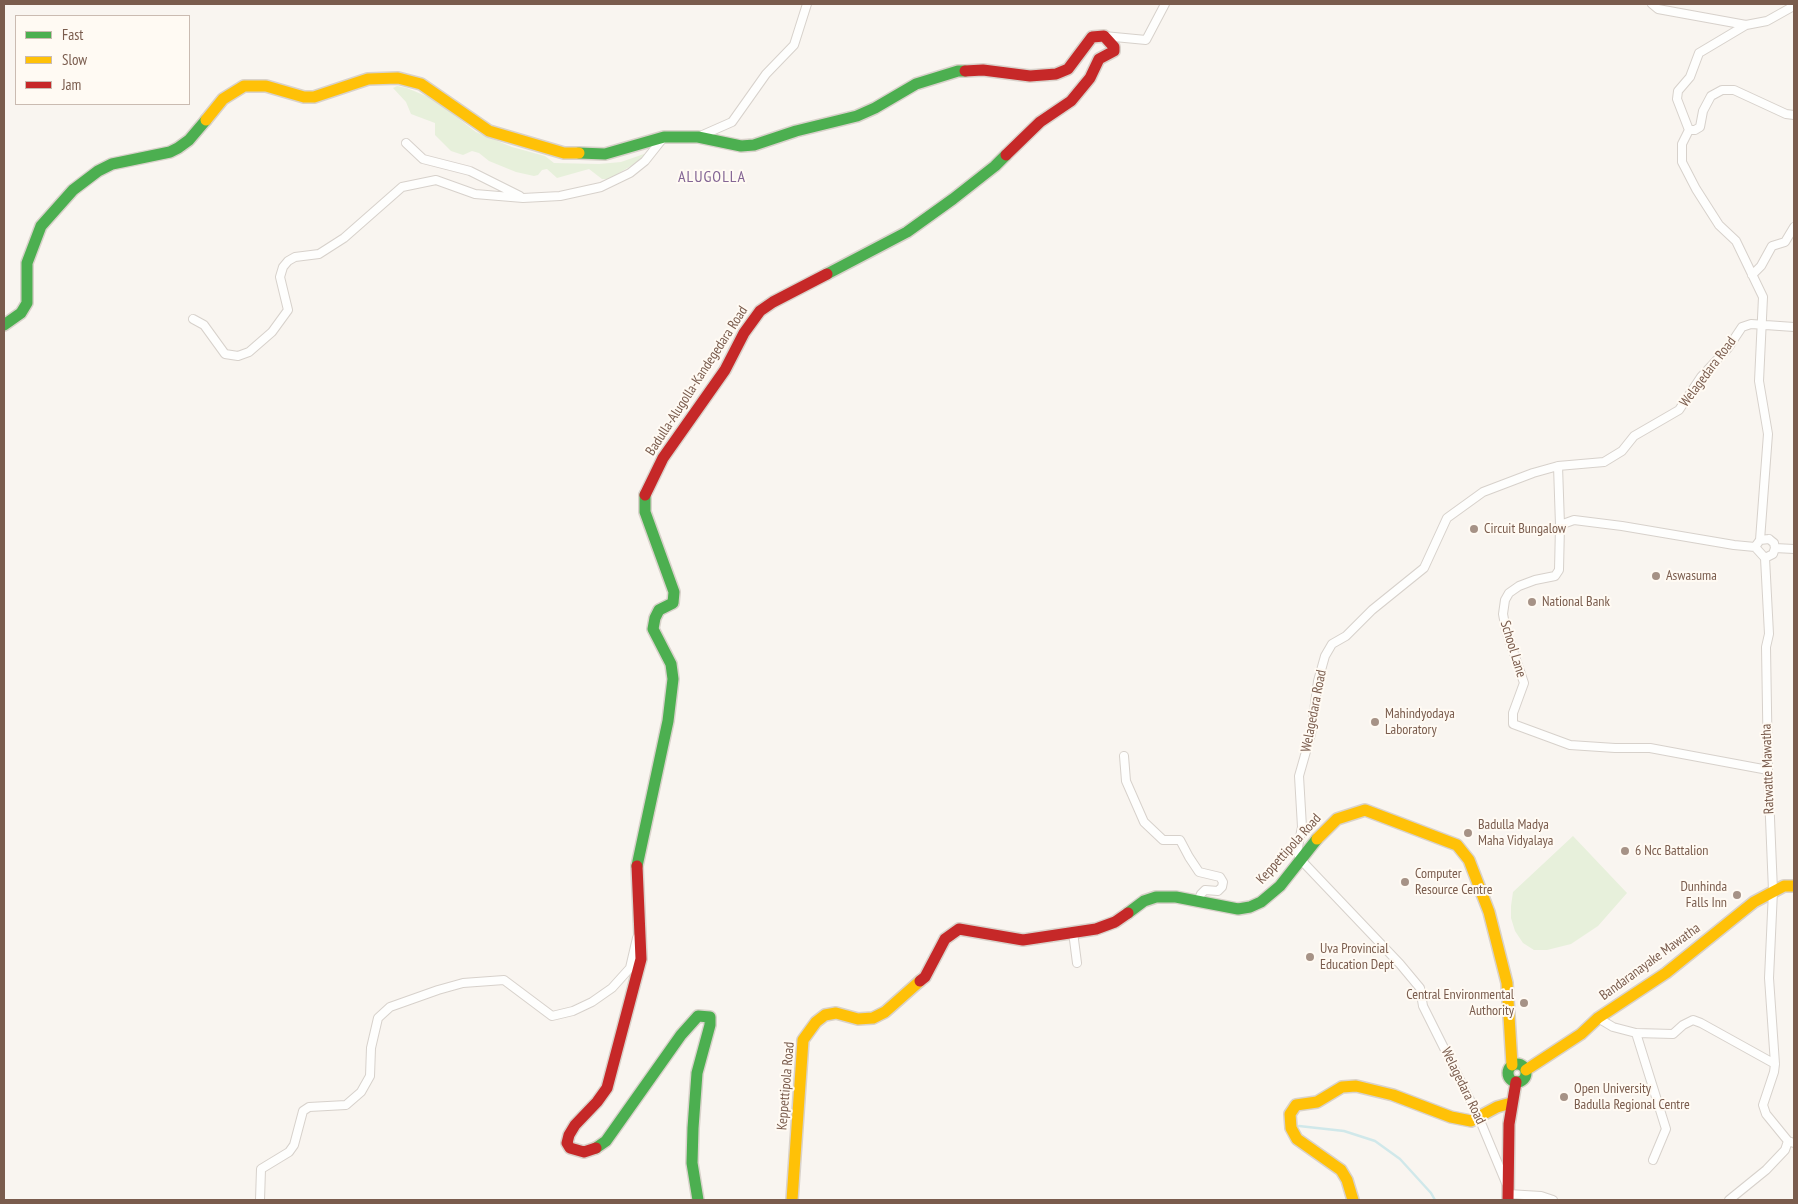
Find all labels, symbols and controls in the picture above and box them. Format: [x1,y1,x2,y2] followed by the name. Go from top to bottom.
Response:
[15,15,190,105] legend
[62,25,83,44] text: Fast
[62,50,87,69] text: Slow
[62,75,81,94] text: Jam
[677,167,747,187] district label: ALUGOLLA
[642,303,752,459] street label: Badulla-Alugolla-Kandegedara Road
[1676,334,1740,410] street label: Welagedara Road
[1484,521,1566,537] place label: Circuit Bungalow
[1468,523,1480,535] marker: Circuit Bungalow
[1666,568,1717,584] place label: Aswasuma
[1650,570,1662,582] marker: Aswasuma
[1542,594,1610,610] place label: National Bank
[1526,596,1538,608] marker: National Bank
[1496,619,1530,679] street label: School Lane
[1298,668,1330,754] street label: Welagedara Road
[1385,706,1455,739] place label: Mahindyodaya Laboratory
[1369,716,1381,728] marker: Mahindyodaya Laboratory
[1758,724,1778,814] street label: Ratwatte Mawatha
[1253,810,1325,888] street label: Keppettipola Road
[1478,817,1553,850] place label: Badulla Madya Maha Vidyalaya
[1462,827,1474,839] marker: Badulla Madya Maha Vidyalaya
[1635,843,1708,859] place label: 6 Ncc Battalion
[1619,845,1631,857] marker: 6 Ncc Battalion
[1415,866,1493,899] place label: Computer Resource Centre
[1399,876,1411,888] marker: Computer Resource Centre
[1680,879,1727,912] place label: Dunhinda Falls Inn
[1731,889,1743,901] marker: Dunhinda Falls Inn
[1596,920,1704,1004] street label: Bandaranayake Mawatha
[1320,941,1394,974] place label: Uva Provincial Education Dept
[1304,951,1316,963] marker: Uva Provincial Education Dept
[1406,987,1514,1020] place label: Central Environmental Authority
[1518,997,1530,1009] marker: Central Environmental Authority
[774,1041,798,1131] street label: Keppettipola Road
[1437,1045,1489,1127] street label: Welagedara Road
[1574,1081,1690,1114] place label: Open University Badulla Regional Centre
[1558,1091,1570,1103] marker: Open University Badulla Regional Centre

